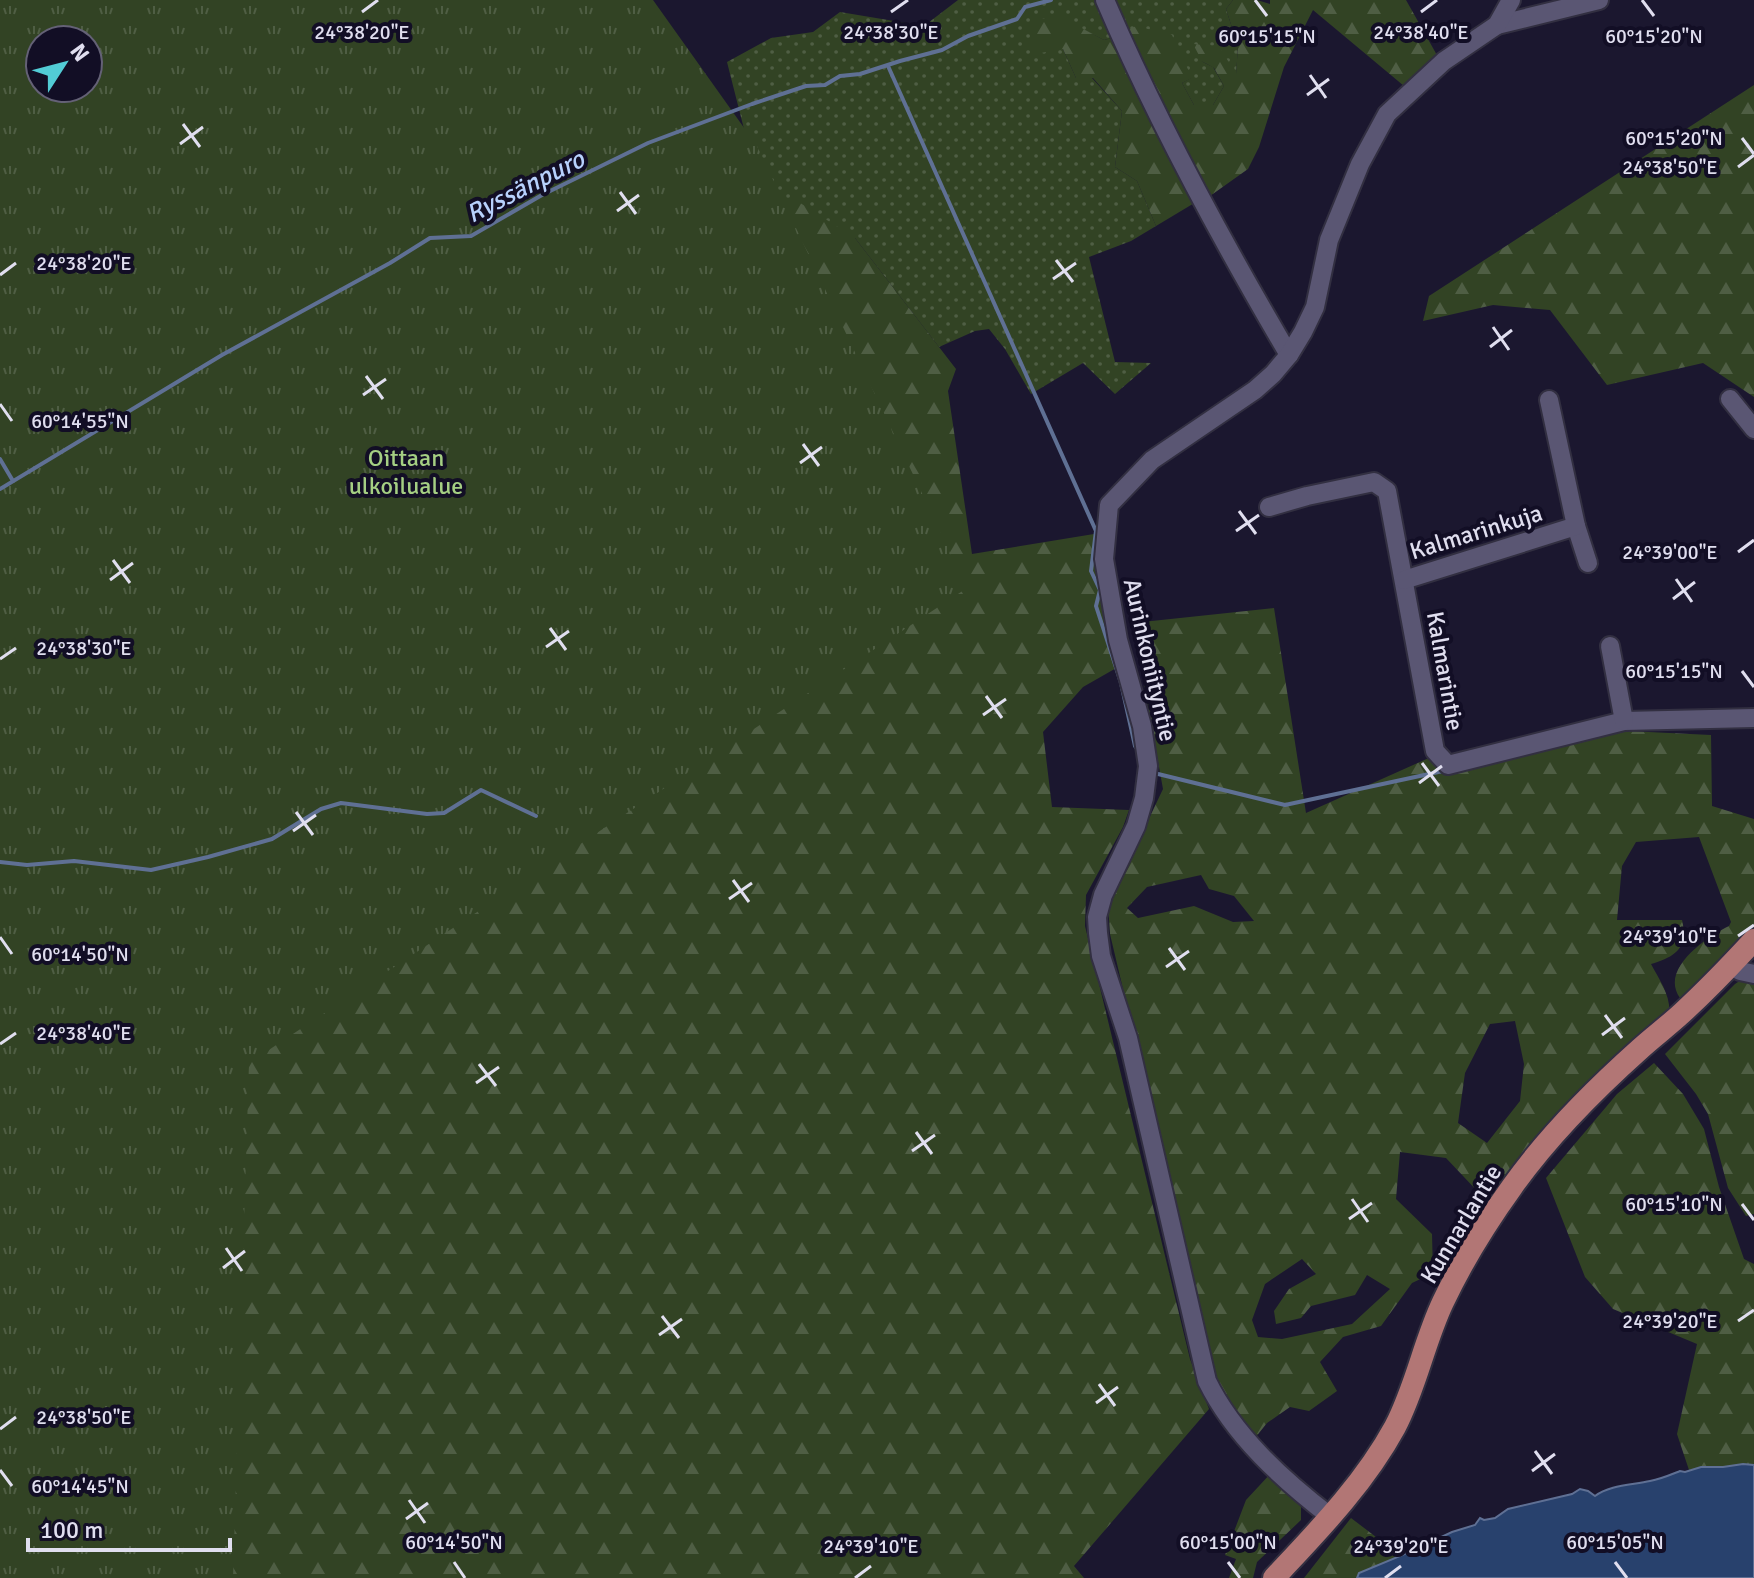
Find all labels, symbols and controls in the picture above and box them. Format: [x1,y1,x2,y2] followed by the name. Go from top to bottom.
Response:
[314,20,410,45] text: 24°38'20"E
[843,20,939,45] text: 24°38'30"E
[1373,20,1469,45] text: 24°38'40"E
[24,24,104,104] north arrow
[1218,24,1316,49] text: 60°15'15"N
[1605,24,1703,49] text: 60°15'20"N
[64,38,95,67] text: N
[1625,126,1723,151] text: 60°15'20"N
[461,143,591,230] water label: Ryssänpuro
[1622,155,1718,180] text: 24°38'50"E
[36,251,132,276] text: 24°38'20"E
[31,409,129,434] text: 60°14'55"N
[349,443,463,501] park label: Oittaan ulkoilualue
[1406,498,1546,566] street label: Kalmarinkuja
[1622,540,1718,565] text: 24°39'00"E
[1117,576,1183,744] street label: Aurinkoniityntie
[1420,609,1470,733] street label: Kalmarintie
[36,636,132,661] text: 24°38'30"E
[1625,659,1723,684] text: 60°15'15"N
[1622,924,1718,949] text: 24°39'10"E
[31,942,129,967] text: 60°14'50"N
[36,1021,132,1046] text: 24°38'40"E
[1414,1159,1508,1289] street label: Kunnarlantie
[1625,1192,1723,1217] text: 60°15'10"N
[1622,1309,1718,1334] text: 24°39'20"E
[36,1405,132,1430] text: 24°38'50"E
[31,1474,129,1499] text: 60°14'45"N
[28,1502,230,1552] scale bar
[40,1515,103,1545] text: 100 m
[405,1530,503,1555] text: 60°14'50"N
[1179,1530,1277,1555] text: 60°15'00"N
[1566,1530,1664,1555] text: 60°15'05"N
[823,1534,919,1559] text: 24°39'10"E
[1353,1534,1449,1559] text: 24°39'20"E

